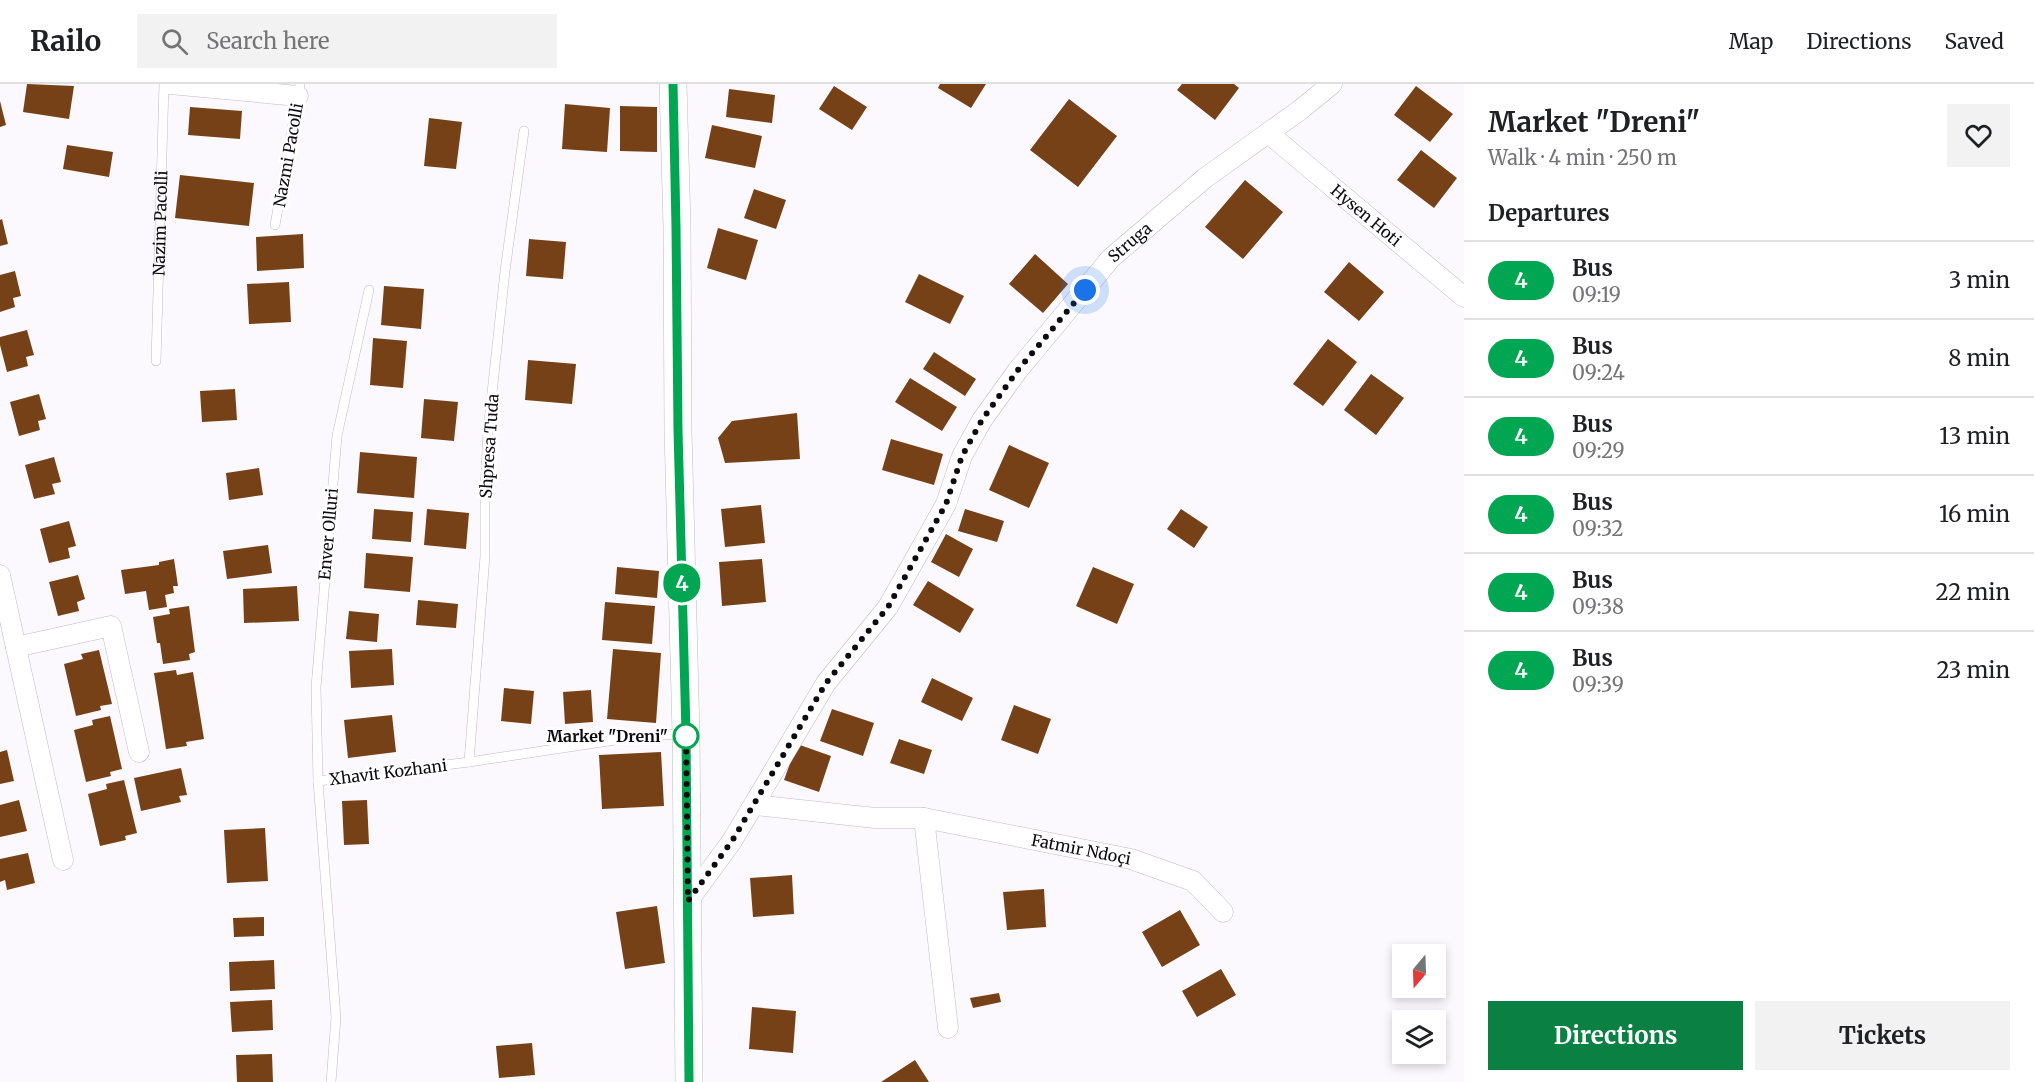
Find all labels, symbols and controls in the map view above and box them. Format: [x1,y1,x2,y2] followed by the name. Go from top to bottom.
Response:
[137,14,557,68] search box
[30,23,101,59] text: Railo
[158,25,191,58] icon: search
[206,27,330,55] text: Search here
[1729,28,1773,55] text: Map
[1806,28,1911,55] text: Directions
[1944,28,2004,55] text: Saved
[269,101,307,209] street label: Nazmi Pacolli
[1488,104,1700,140] text: Market "Dreni"
[1947,104,2010,167] button: heart
[1488,145,1677,170] text: Walk · 4 min · 250 m
[148,170,172,276] street label: Nazim Pacolli
[1327,180,1405,250] street label: Hysen Hoti
[1488,199,1610,227] text: Departures
[1104,218,1156,266] street label: Struga
[1572,254,1613,282] text: Bus
[1949,266,2010,294] text: 3 min
[1514,267,1528,294] text: 4
[1070,275,1100,305] your location
[1572,282,1621,307] text: 09:19
[1572,332,1613,360] text: Bus
[1948,344,2010,372] text: 8 min
[1514,345,1528,372] text: 4
[1572,360,1625,385] text: 09:24
[475,393,503,499] street label: Shpresa Tuda
[1572,410,1613,438] text: Bus
[1939,422,2010,450] text: 13 min
[1514,423,1528,450] text: 4
[1572,438,1625,463] text: 09:29
[314,487,342,581] street label: Enver Olluri
[1572,488,1613,516] text: Bus
[1939,500,2010,528] text: 16 min
[1514,501,1528,528] text: 4
[1572,516,1624,541] text: 09:32
[662,564,702,602] line badge: 4
[1572,566,1613,594] text: Bus
[675,570,689,597] text: 4
[1936,578,2010,606] text: 22 min
[1514,579,1528,606] text: 4
[1572,594,1624,619] text: 09:38
[1572,644,1613,672] text: Bus
[1936,656,2010,684] text: 23 min
[1514,657,1528,684] text: 4
[1572,672,1624,697] text: 09:39
[673,723,699,749] marker: Market "Dreni"
[547,726,668,746] place label: Market "Dreni"
[328,755,448,789] street label: Xhavit Kozhani
[1030,830,1133,869] street label: Fatmir Ndoçi
[1392,944,1446,998] north arrow
[1392,944,1446,1064] map controls
[1488,1001,1743,1070] button: Directions
[1755,1001,2010,1070] button: Tickets
[1392,1010,1446,1064] button: layers

